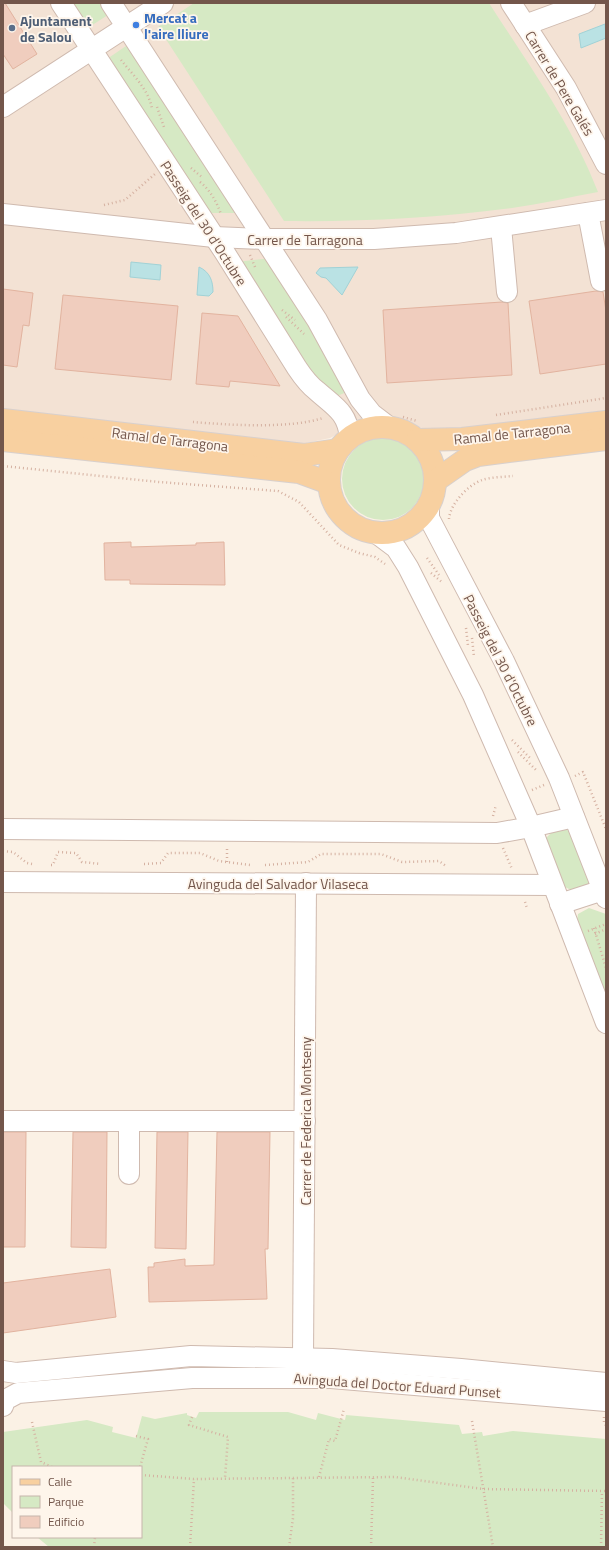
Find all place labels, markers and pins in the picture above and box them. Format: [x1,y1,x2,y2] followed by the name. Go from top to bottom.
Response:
[144,7,209,44] place label: Mercat a l'aire lliure
[20,10,92,47] place label: Ajuntament de Salou
[131,20,141,30] marker: Mercat a l'aire lliure
[7,23,17,33] marker: Ajuntament de Salou

